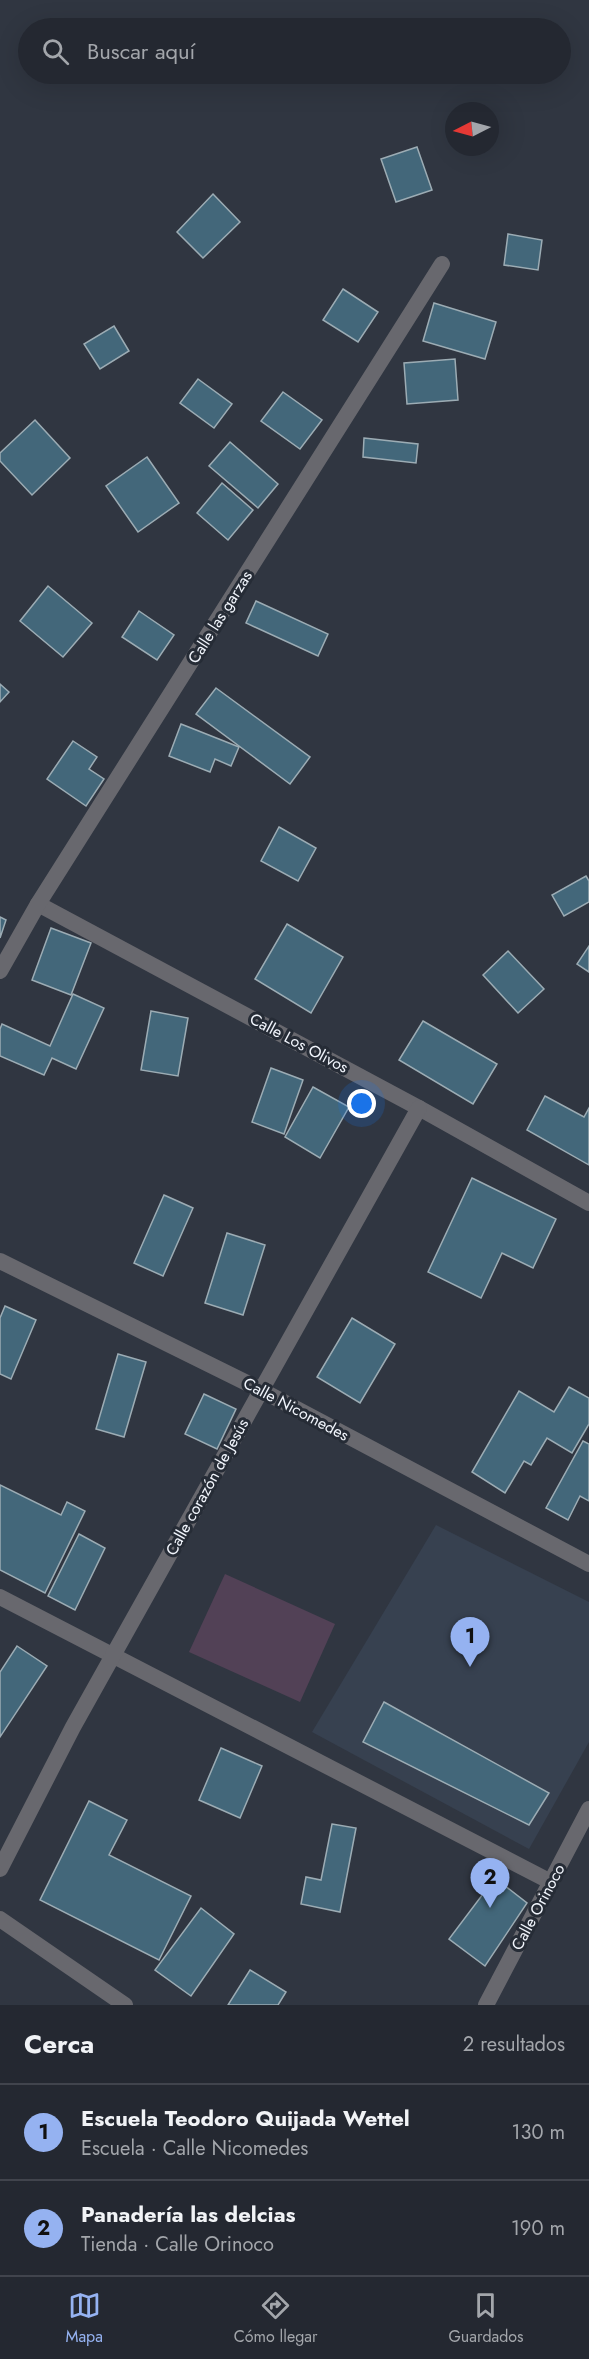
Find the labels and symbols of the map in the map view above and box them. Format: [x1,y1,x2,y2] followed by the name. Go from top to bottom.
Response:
[445,102,499,156] north arrow
[182,566,258,668] street label: Calle las garzas
[246,1007,352,1079] street label: Calle Los Olivos
[347,1089,376,1118] your location
[239,1371,353,1447] street label: Calle Nicomedes
[160,1414,254,1560] street label: Calle corazón de Jesús
[450,1618,490,1667] pin: 1
[470,1858,510,1908] pin: 2
[506,1859,571,1954] street label: Calle Orinoco

